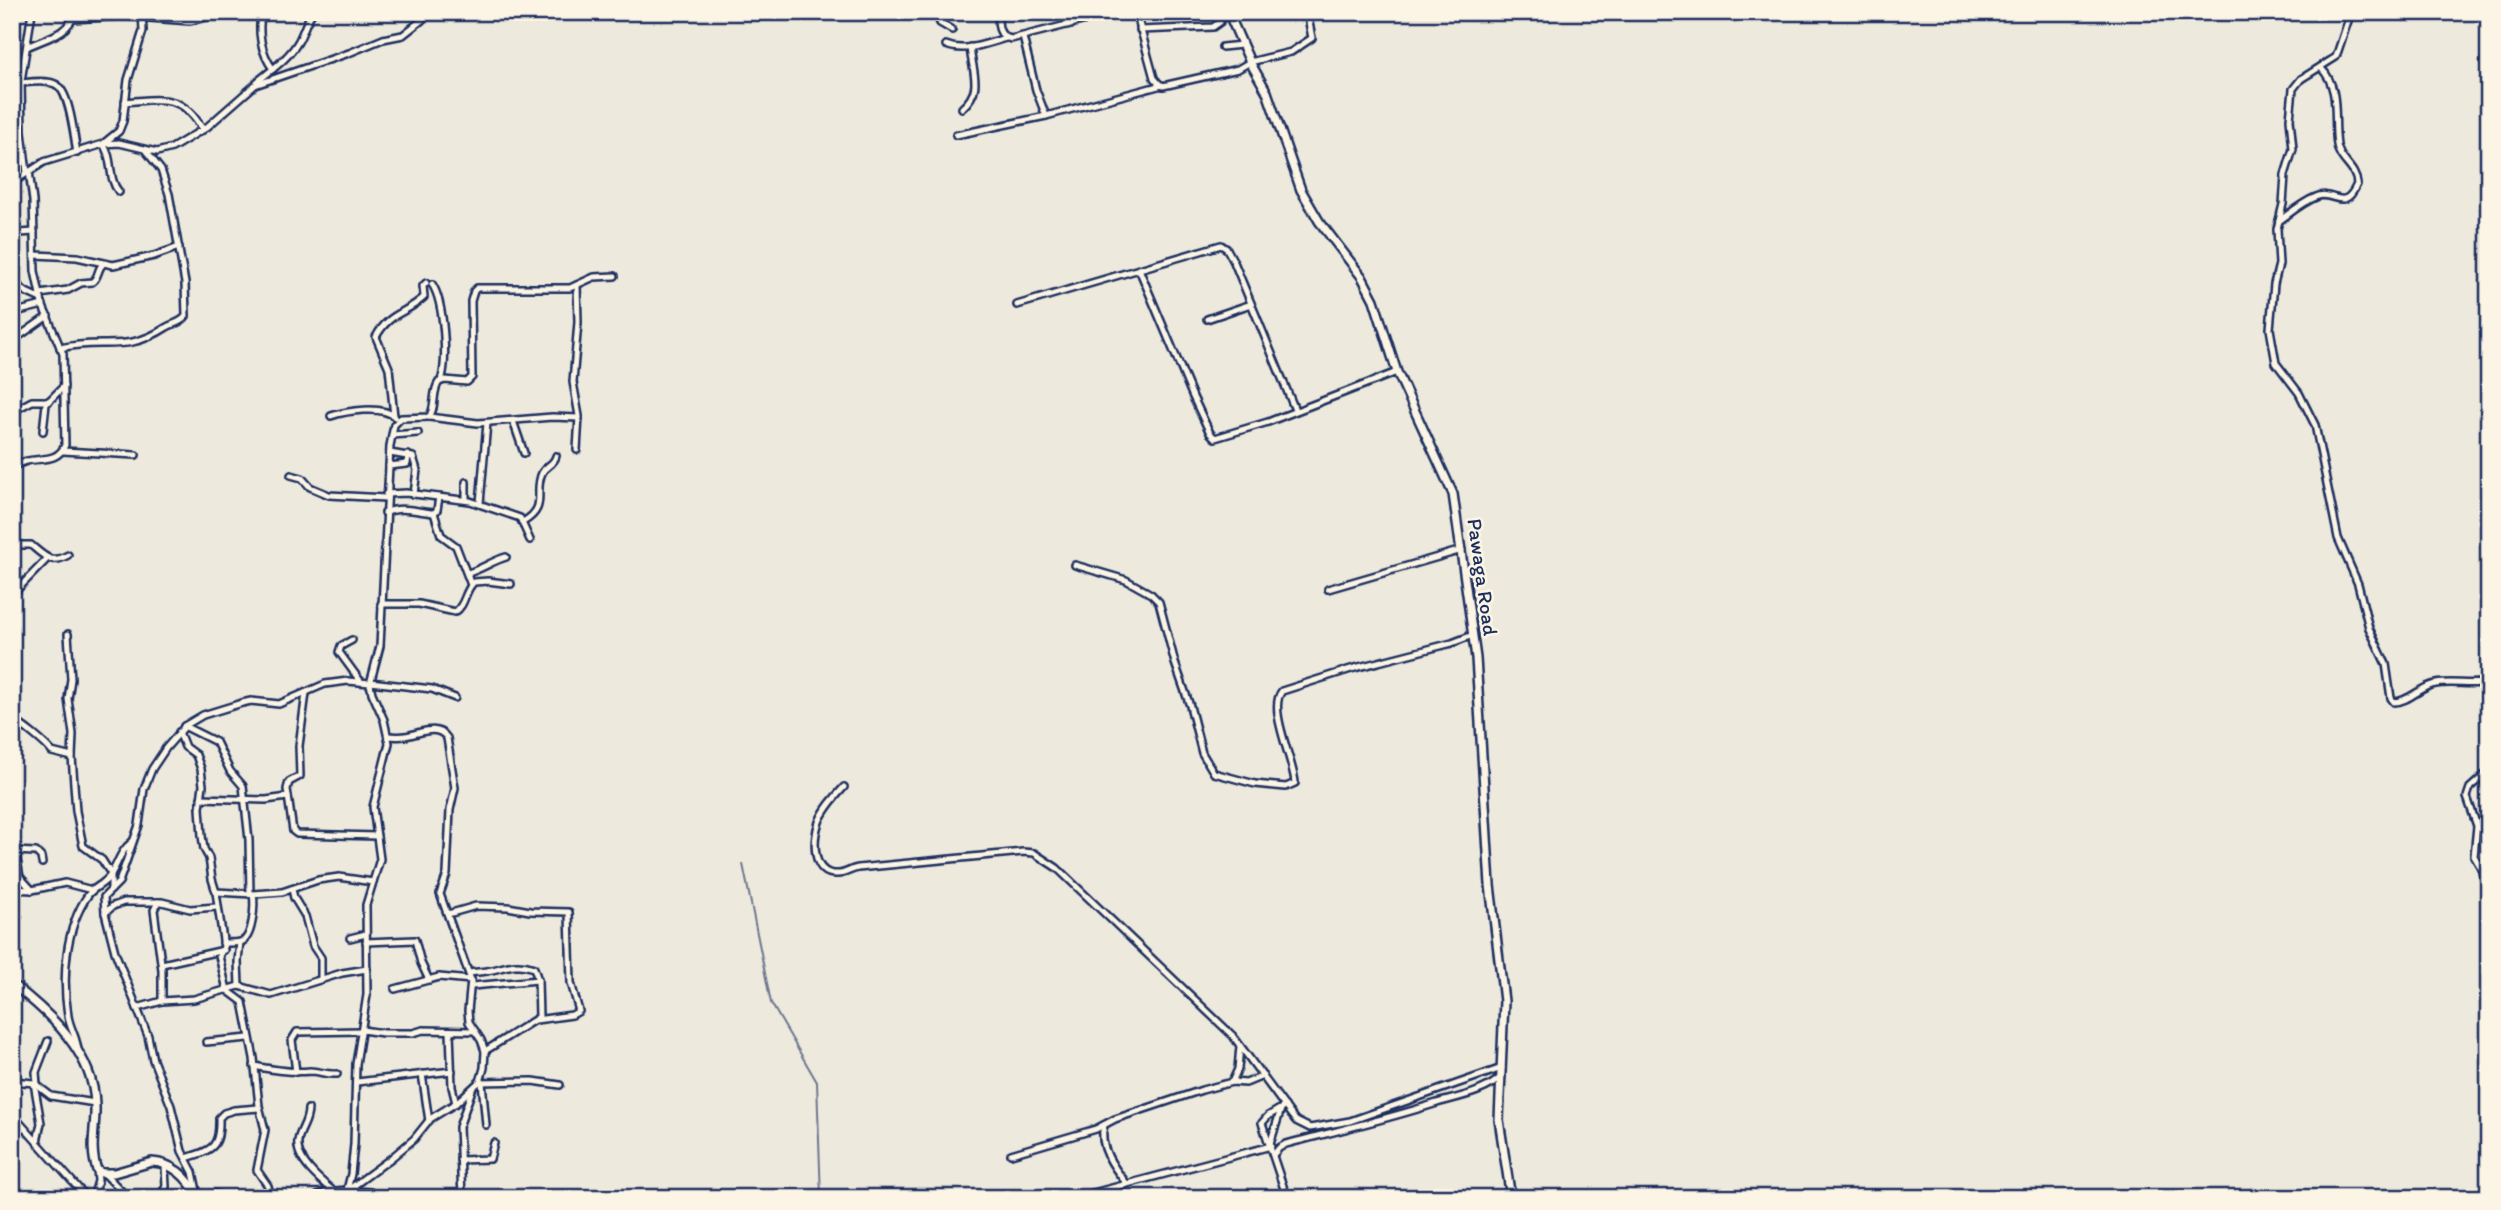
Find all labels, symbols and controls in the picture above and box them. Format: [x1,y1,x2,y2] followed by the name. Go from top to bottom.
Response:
[1462,517,1504,638] street label: Pawaga Road

